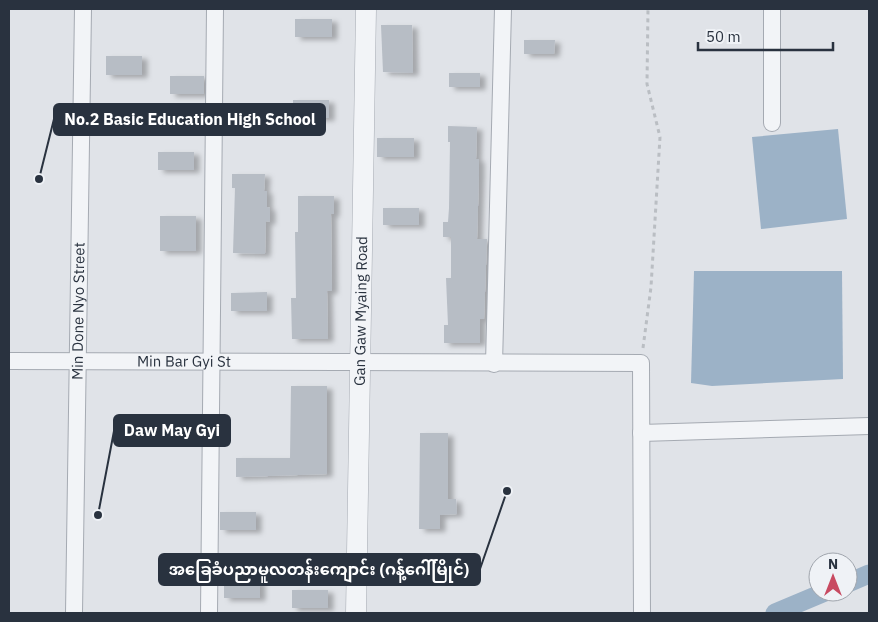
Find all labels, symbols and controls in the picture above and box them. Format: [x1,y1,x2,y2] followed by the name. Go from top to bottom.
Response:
[698,20,833,52] scale bar
[706,27,741,46] text: 50 m
[54,104,325,135] callout: No.2 Basic Education High School
[64,109,316,129] text: No.2 Basic Education High School
[350,236,371,386] street label: Gan Gaw Myaing Road
[67,242,89,380] street label: Min Done Nyo Street
[137,351,231,371] street label: Min Bar Gyi St
[114,415,230,446] callout: Daw May Gyi
[124,420,220,440] text: Daw May Gyi
[808,552,858,602] north arrow
[159,554,480,585] callout: အခြေခံပညာမူလတန်းကျောင်း (ဂန့်ဂေါ်မြိုင်)
[828,555,838,573] text: N
[169,558,469,583] text: အခြေခံပညာမူလတန်းကျောင်း (ဂန့်ဂေါ်မြိုင်)

